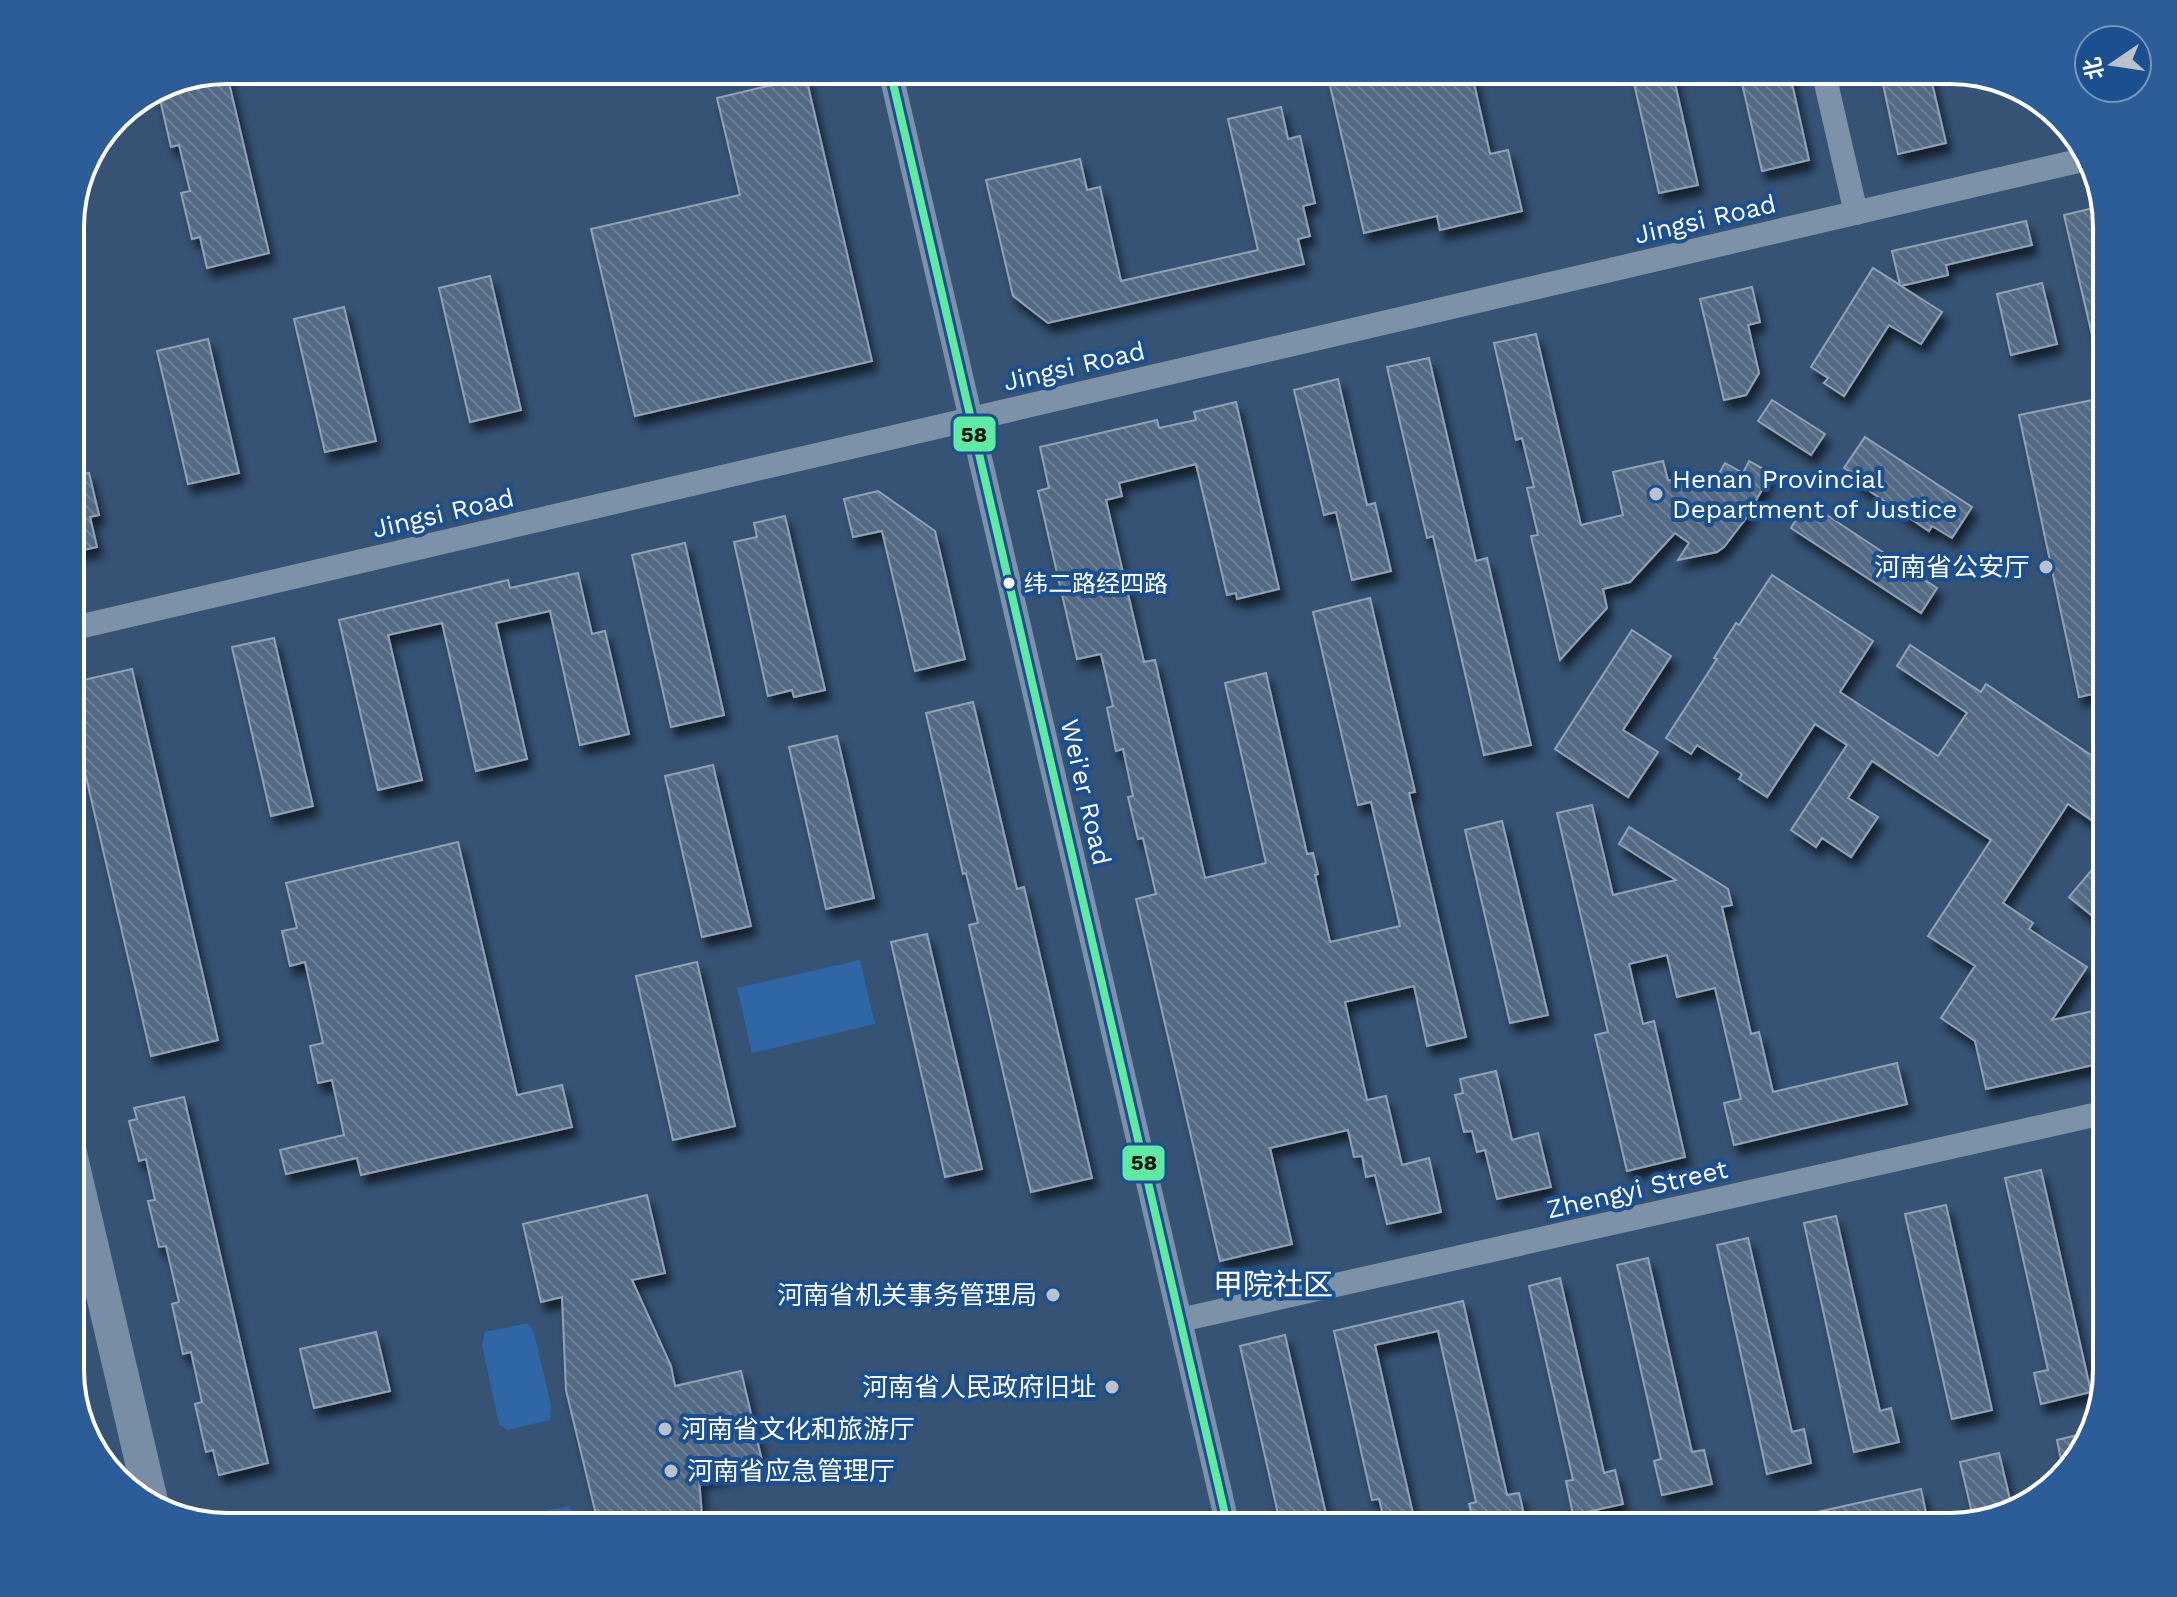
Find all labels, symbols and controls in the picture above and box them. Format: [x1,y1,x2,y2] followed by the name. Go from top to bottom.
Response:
[2073,24,2153,104] north arrow
[2079,55,2109,82] text: 北
[1631,188,1779,250] street label: Jingsi Road
[1000,335,1148,397] street label: Jingsi Road
[952,415,997,453] line badge: 58
[961,422,987,447] text: 58
[1672,464,1957,524] place label: Henan Provincial Department of Justice
[369,482,517,544] street label: Jingsi Road
[1647,485,1665,503] marker: Henan Provincial Department of Justice
[1874,552,2030,582] place label: 河南省公安厅
[2037,558,2055,576] marker: 河南省公安厅
[1024,570,1168,598] place label: 纬二路经四路
[1001,575,1017,591] marker: 纬二路经四路
[1055,716,1117,868] street label: Wei'er Road
[1121,1144,1166,1182] line badge: 58
[1131,1150,1157,1175] text: 58
[1544,1154,1731,1224] street label: Zhengyi Street
[1213,1267,1333,1302] district label: 甲院社区
[777,1280,1037,1310] place label: 河南省机关事务管理局
[1044,1286,1062,1304] marker: 河南省机关事务管理局
[862,1372,1096,1402] place label: 河南省人民政府旧址
[1103,1378,1121,1396] marker: 河南省人民政府旧址
[681,1414,915,1444] place label: 河南省文化和旅游厅
[656,1420,674,1438] marker: 河南省文化和旅游厅
[687,1456,895,1486] place label: 河南省应急管理厅
[662,1462,680,1480] marker: 河南省应急管理厅

